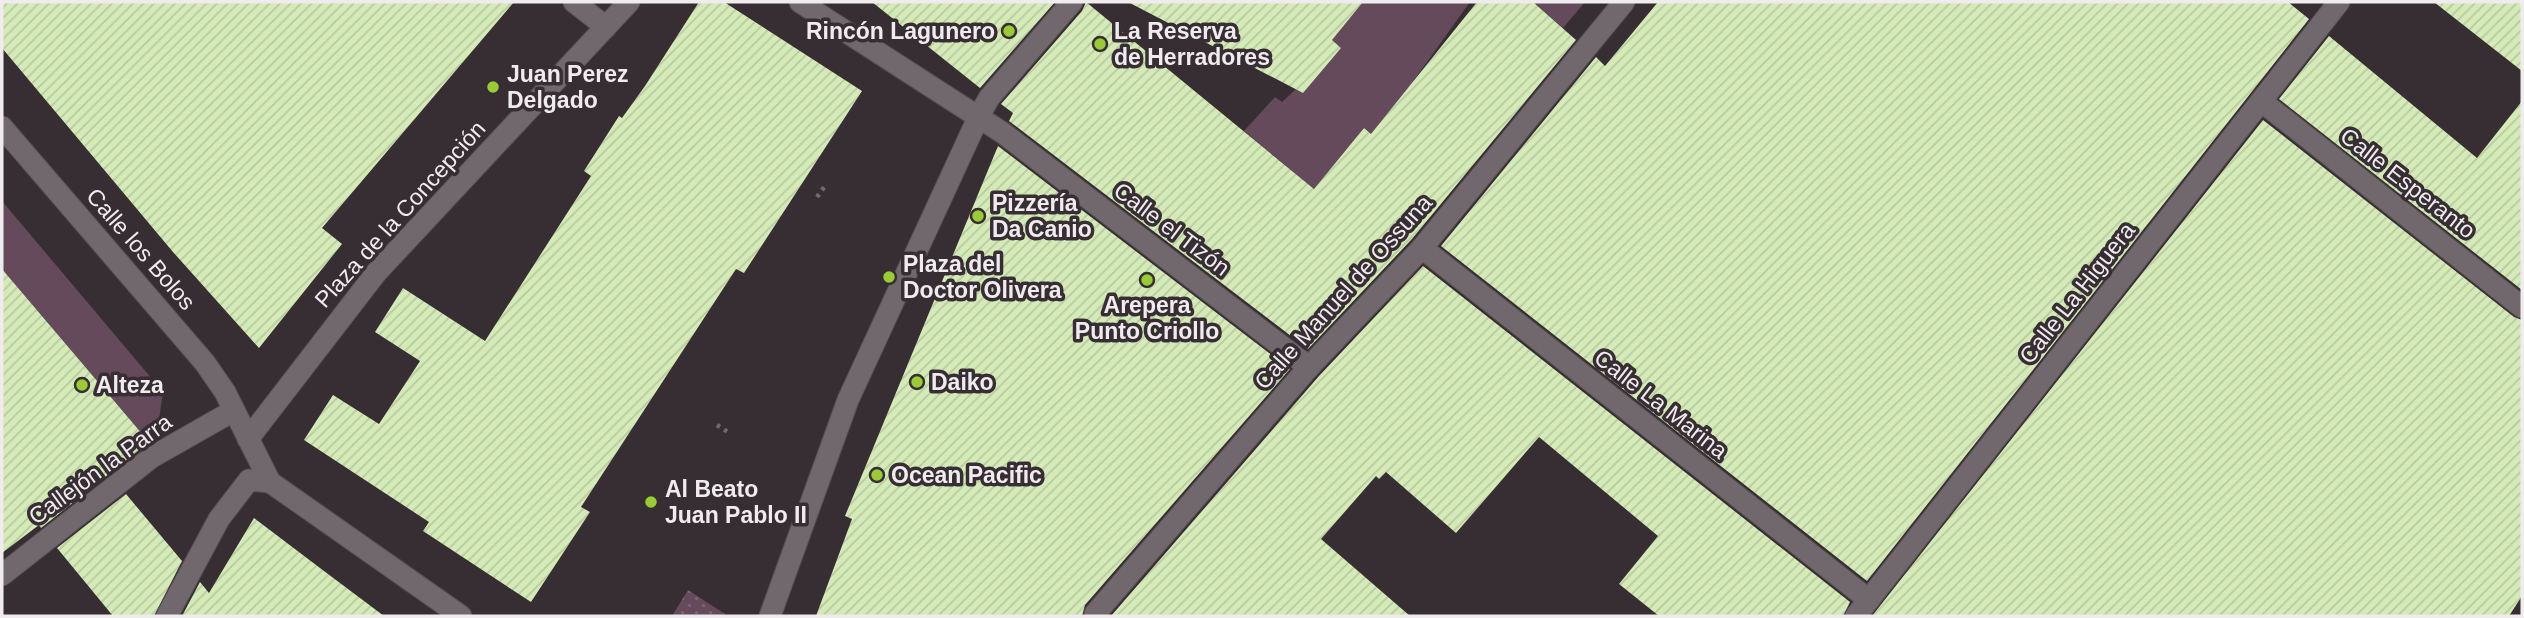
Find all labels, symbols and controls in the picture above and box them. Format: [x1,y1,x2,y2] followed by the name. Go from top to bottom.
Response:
[806,18,995,44] place label: Rincón Lagunero
[1114,18,1270,70] place label: La Reserva de Herradores
[1001,23,1017,39] marker: Rincón Lagunero
[1092,36,1108,52] marker: La Reserva de Herradores
[507,61,628,113] place label: Juan Perez Delgado
[485,79,501,95] marker: Juan Perez Delgado
[309,116,491,312] street label: Plaza de la Concepción
[2336,122,2480,244] street label: Calle Esperanto
[1109,177,1235,281] street label: Calle el Tizón
[81,183,201,315] street label: Calle los Bolos
[992,190,1092,242] place label: Pizzería Da Canio
[1249,190,1437,394] street label: Calle Manuel de Ossuna
[970,208,986,224] marker: Pizzería Da Canio
[2014,217,2140,369] street label: Calle La Higuera
[903,251,1062,303] place label: Plaza del Doctor Olivera
[881,269,897,285] marker: Plaza del Doctor Olivera
[1139,272,1155,288] marker: Arepera Punto Criollo
[1075,292,1219,344] place label: Arepera Punto Criollo
[1590,344,1733,464] street label: Calle La Marina
[931,369,994,395] place label: Daiko
[96,372,164,398] place label: Alteza
[909,374,925,390] marker: Daiko
[74,377,90,393] marker: Alteza
[24,408,177,529] street label: Callejón la Parra
[891,462,1042,488] place label: Ocean Pacific
[869,467,885,483] marker: Ocean Pacific
[665,476,807,528] place label: Al Beato Juan Pablo II
[643,494,659,510] marker: Al Beato Juan Pablo II

